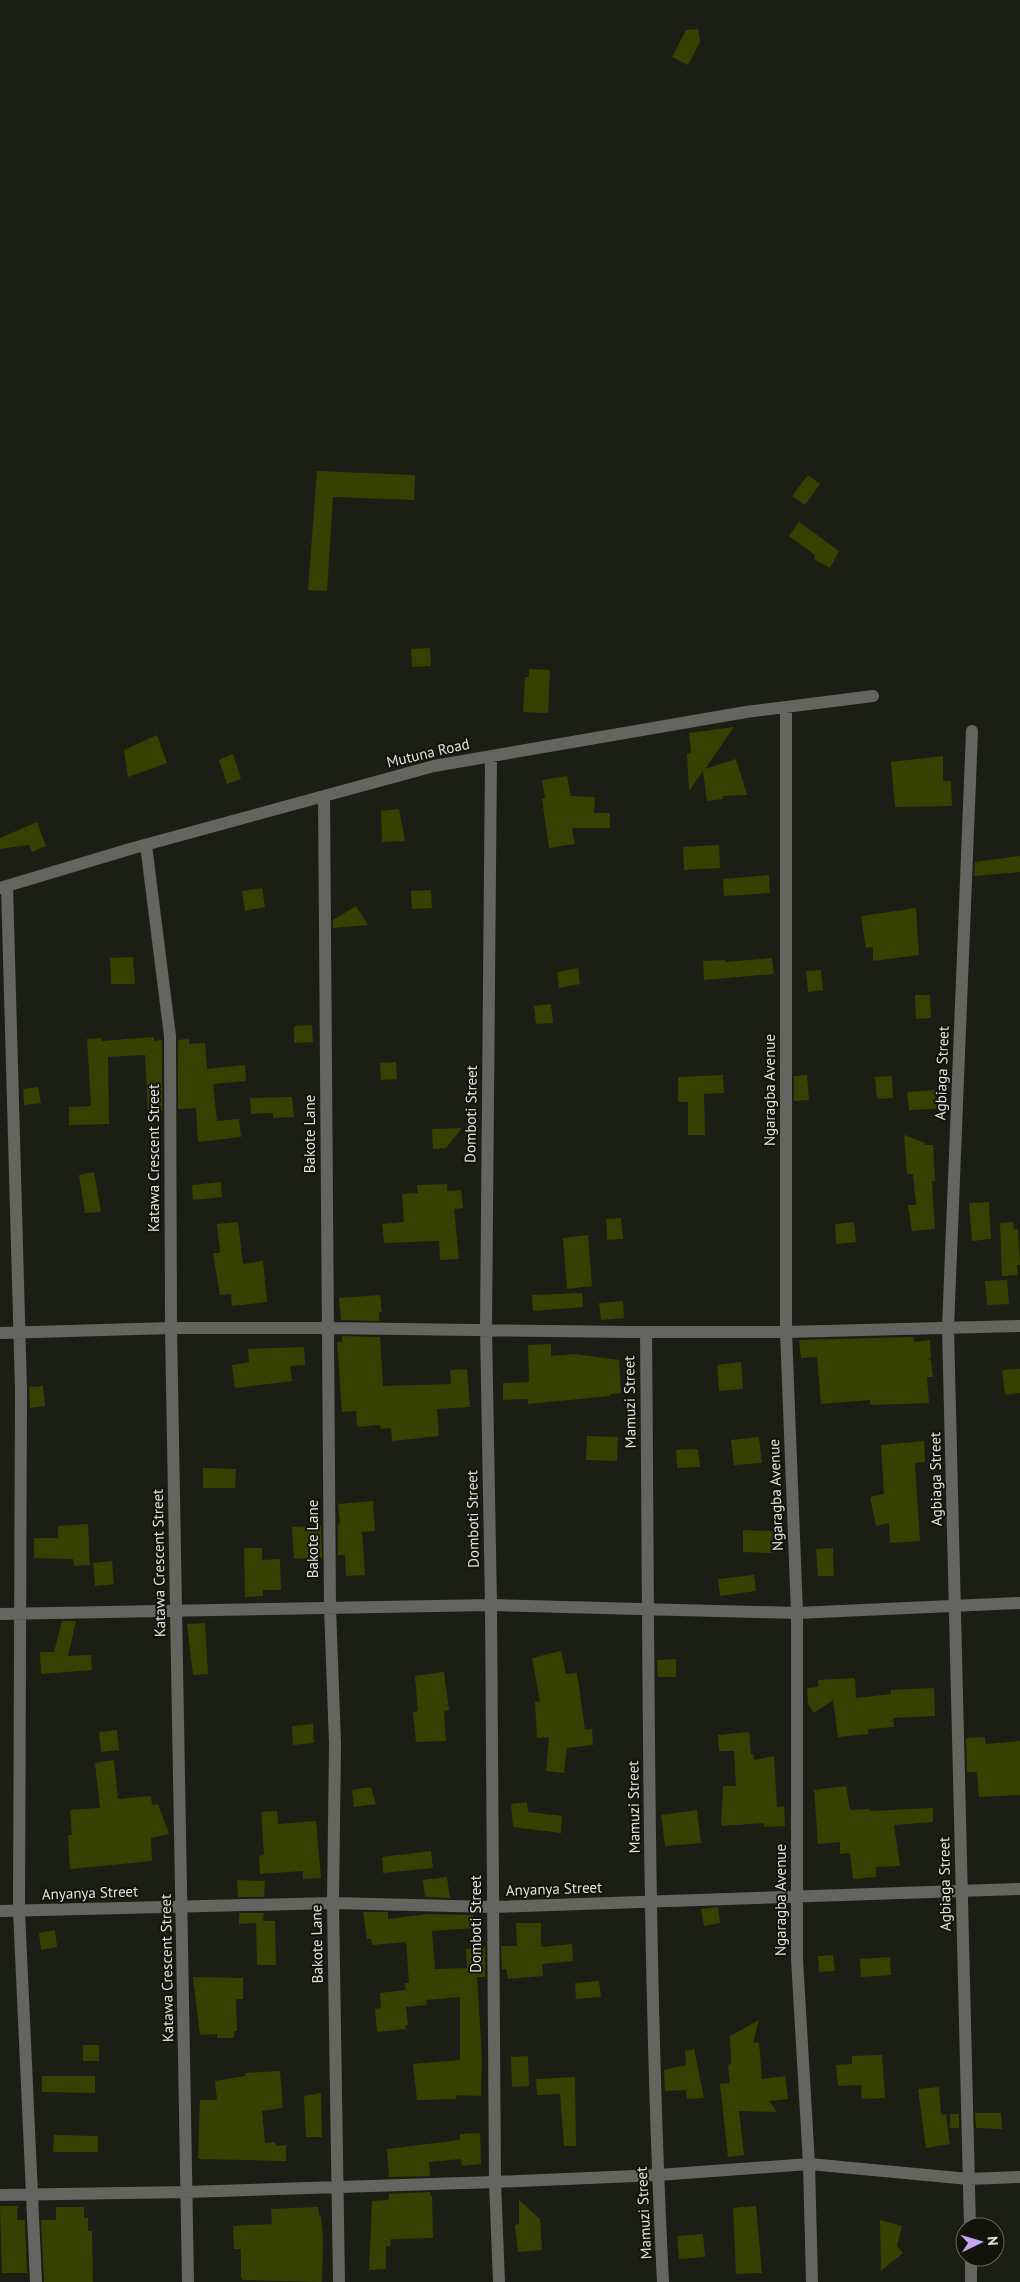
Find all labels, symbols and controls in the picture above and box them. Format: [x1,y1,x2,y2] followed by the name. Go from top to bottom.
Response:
[385,734,471,771] street label: Mutuna Road
[930,1026,953,1120] street label: Agbiaga Street
[760,1034,779,1146] street label: Ngaragba Avenue
[460,1065,481,1163] street label: Domboti Street
[144,1084,163,1232] street label: Katawa Crescent Street
[300,1095,319,1173] street label: Bakote Lane
[619,1356,640,1448] street label: Mamuzi Street
[925,1432,946,1526] street label: Agbiaga Street
[764,1439,787,1551] street label: Ngaragba Avenue
[462,1470,483,1568] street label: Domboti Street
[148,1489,169,1637] street label: Katawa Crescent Street
[303,1500,322,1578] street label: Bakote Lane
[623,1761,644,1853] street label: Mamuzi Street
[934,1837,955,1931] street label: Agbiaga Street
[771,1844,790,1956] street label: Ngaragba Avenue
[466,1875,485,1973] street label: Domboti Street
[505,1877,602,1900] street label: Anyanya Street
[41,1881,138,1904] street label: Anyanya Street
[156,1894,177,2042] street label: Katawa Crescent Street
[306,1905,327,1983] street label: Bakote Lane
[632,2166,655,2260] street label: Mamuzi Street
[955,2217,1005,2267] north arrow
[984,2235,1002,2246] text: N

